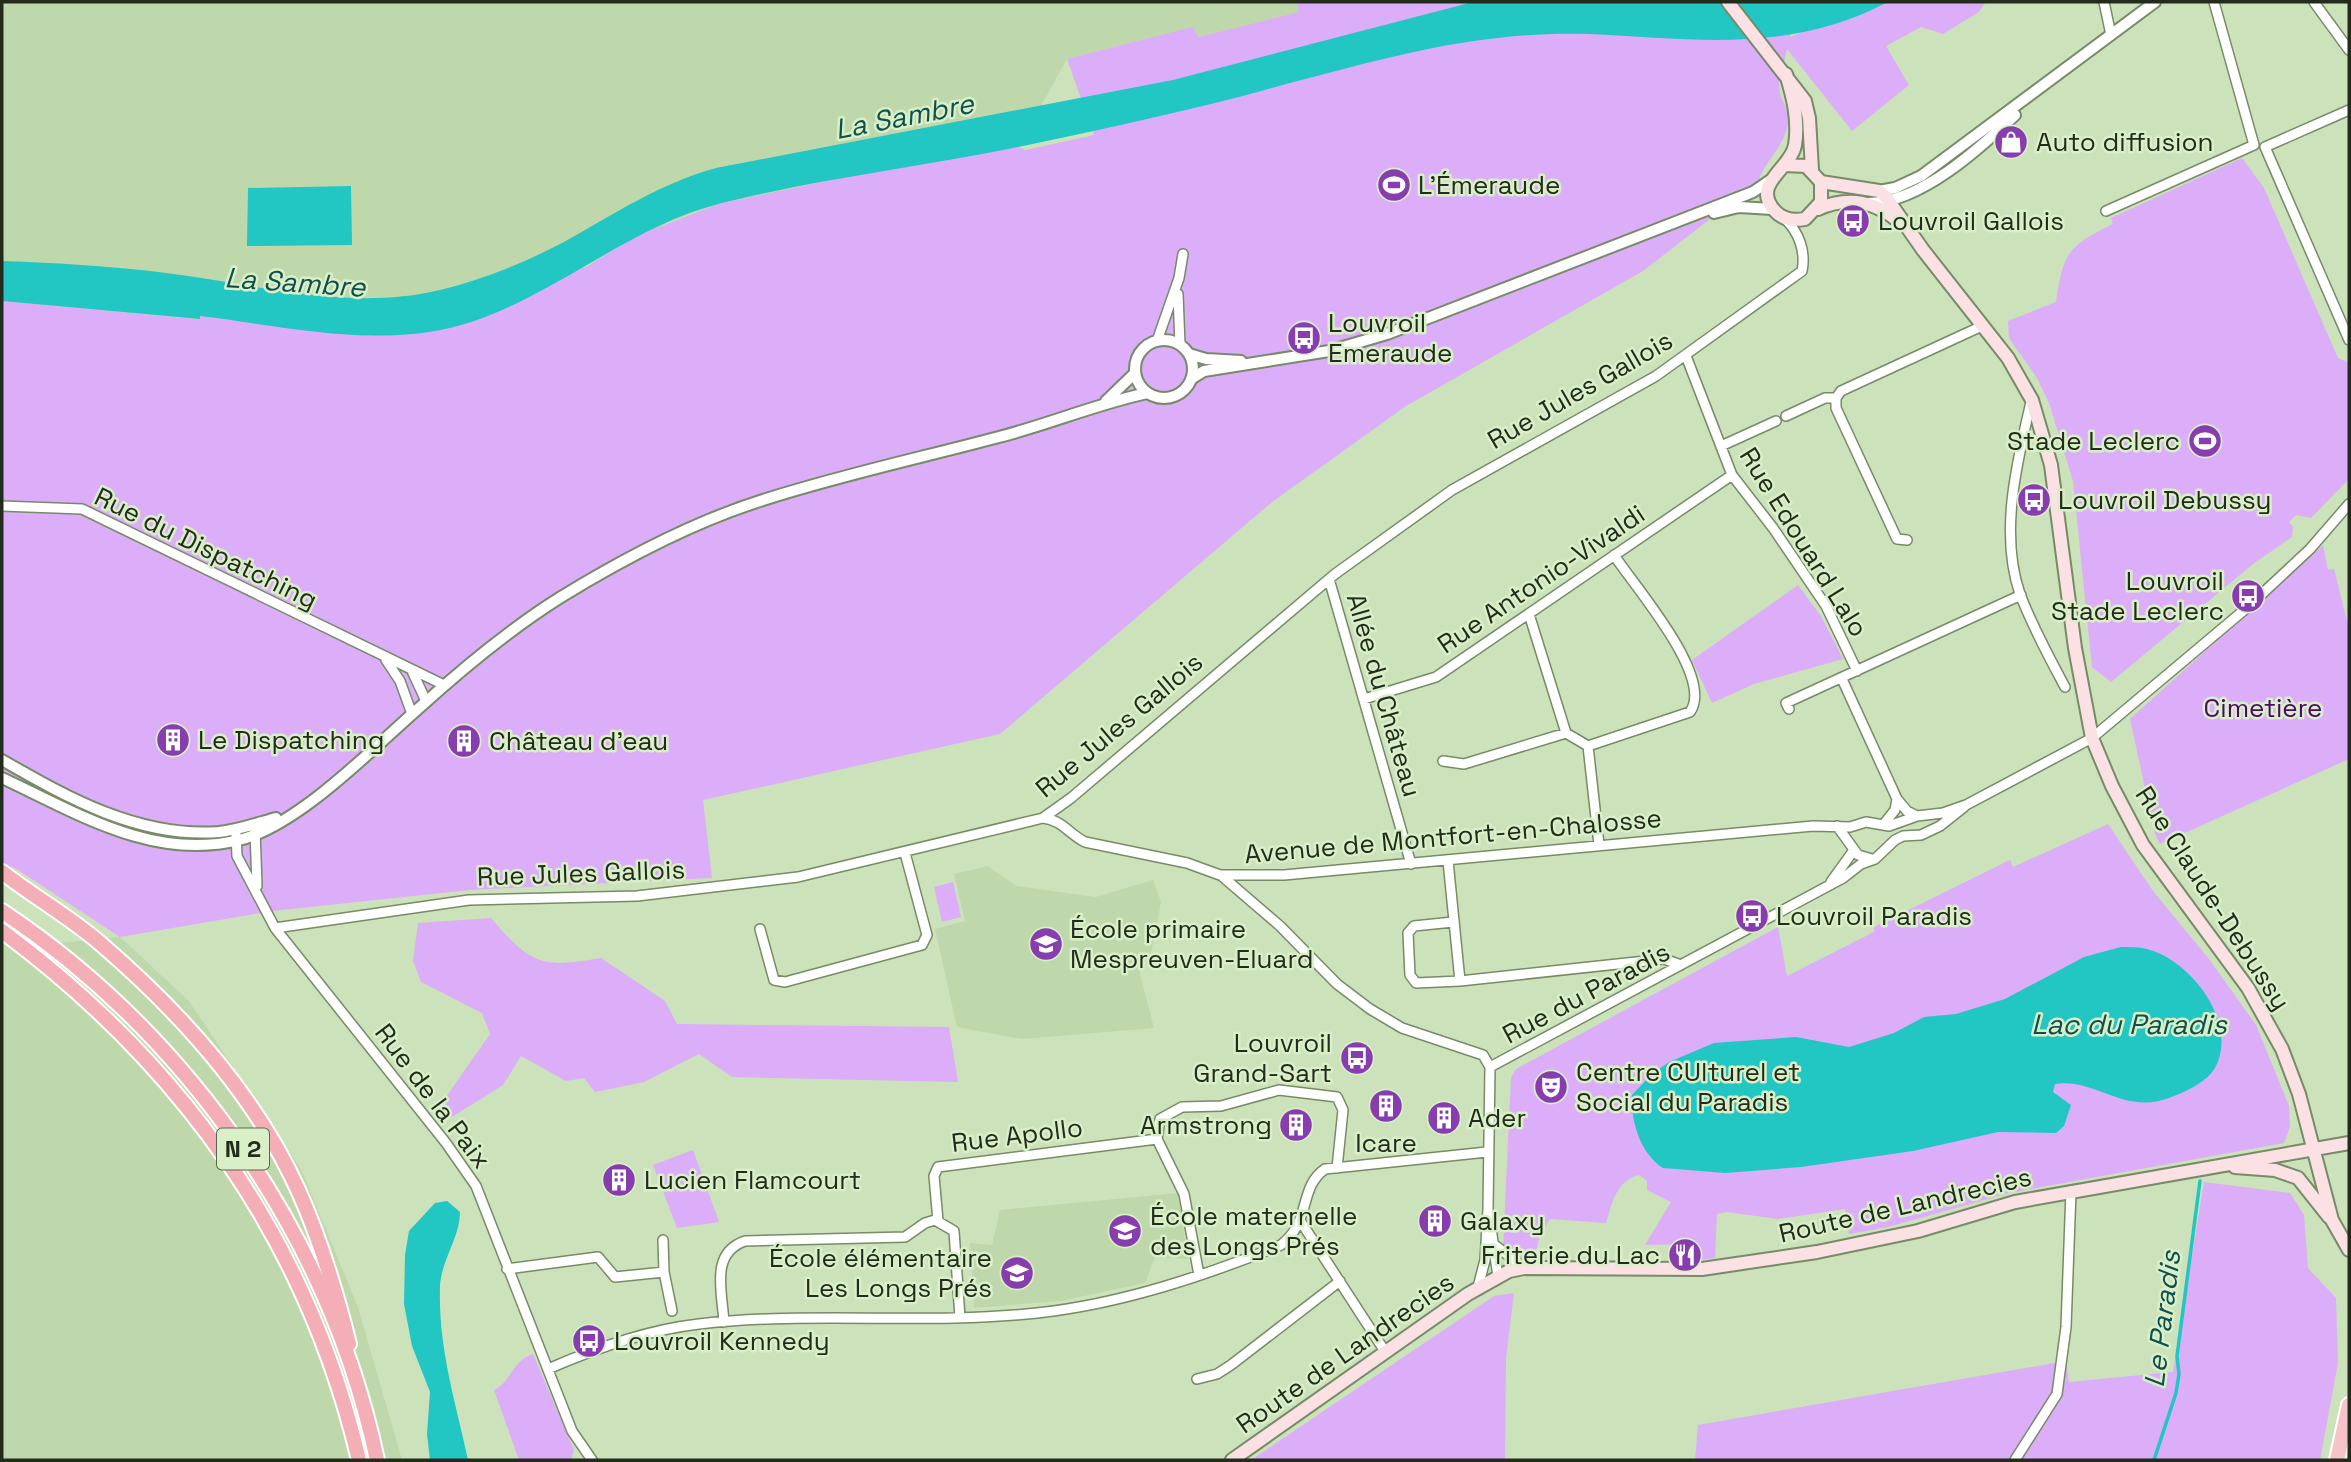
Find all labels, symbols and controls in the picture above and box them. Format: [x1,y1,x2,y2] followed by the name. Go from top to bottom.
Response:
[832,85,978,147] water label: La Sambre
[1992,123,2030,161] shop icon: Auto diffusion
[2036,125,2213,159] place label: Auto diffusion
[1375,166,1413,204] sports icon: L'Émeraude
[1418,168,1560,202] place label: L'Émeraude
[1834,202,1872,240] bus stop icon: Louvroil Gallois
[1878,204,2064,238] place label: Louvroil Gallois
[224,259,368,305] water label: La Sambre
[1328,306,1452,370] place label: Louvroil Emeraude
[1285,319,1323,357] bus stop icon: Louvroil Emeraude
[1481,323,1679,457] street label: Rue Jules Gallois
[2186,422,2224,460] sports icon: Stade Leclerc
[2007,424,2180,458] place label: Stade Leclerc
[1732,441,1876,643] street label: Rue Edouard Lalo
[89,479,323,617] street label: Rue du Dispatching
[2015,481,2053,519] bus stop icon: Louvroil Debussy
[2058,483,2272,517] place label: Louvroil Debussy
[1431,497,1651,661] street label: Rue Antonio-Vivaldi
[2051,564,2224,628] place label: Louvroil Stade Leclerc
[2229,577,2267,615] bus stop icon: Louvroil Stade Leclerc
[1339,589,1429,801] street label: Allée du Château
[1028,645,1210,805] street label: Rue Jules Gallois
[2204,691,2322,725] park label: Cimetière
[154,721,192,759] building icon: Le Dispatching
[445,722,483,760] building icon: Château d'eau
[198,723,384,757] place label: Le Dispatching
[489,724,668,758] place label: Château d'eau
[2128,779,2298,1017] street label: Rue Claude-Debussy
[1243,801,1663,871] street label: Avenue de Montfort-en-Chalosse
[476,852,686,894] street label: Rue Jules Gallois
[1733,897,1771,935] bus stop icon: Louvroil Paradis
[1776,899,1972,933] place label: Louvroil Paradis
[1070,912,1314,976] place label: École primaire Mespreuven-Eluard
[1027,925,1065,963] school or university icon: École primaire Mespreuven-Eluard
[1496,935,1676,1051] street label: Rue du Paradis
[2031,1006,2228,1042] water label: Lac du Paradis
[367,1017,499,1175] street label: Rue de la Paix
[1193,1026,1332,1090] place label: Louvroil Grand-Sart
[1338,1039,1376,1077] bus stop icon: Louvroil Grand-Sart
[1576,1055,1800,1119] place label: Centre CUlturel et Social du Paradis
[1532,1068,1570,1106] theatre icon: Centre CUlturel et Social du Paradis
[1367,1087,1405,1125] building icon: Icare
[1425,1099,1463,1137] building icon: Ader
[1468,1101,1526,1135] place label: Ader
[1277,1106,1315,1144] building icon: Armstrong
[1140,1108,1272,1142] place label: Armstrong
[949,1110,1085,1160] street label: Rue Apollo
[1355,1126,1417,1160] place label: Icare
[217,1128,269,1170] road number: N 2
[1775,1159,2035,1251] street label: Route de Landrecies
[600,1161,638,1199] building icon: Lucien Flamcourt
[644,1163,861,1197] place label: Lucien Flamcourt
[1150,1199,1357,1263] place label: École maternelle des Longs Prés
[1416,1202,1454,1240] building icon: Galaxy
[1460,1204,1545,1238] place label: Galaxy
[1106,1212,1144,1250] school or university icon: École maternelle des Longs Prés
[1666,1236,1704,1274] restaurant icon: Friterie du Lac
[1481,1238,1660,1272] place label: Friterie du Lac
[769,1241,992,1305] place label: École élémentaire Les Longs Prés
[2136,1248,2188,1389] water label: Le Paradis
[998,1254,1036,1292] school or university icon: École élémentaire Les Longs Prés
[1229,1265,1461,1441] street label: Route de Landrecies
[570,1322,608,1360] bus stop icon: Louvroil Kennedy
[614,1324,830,1358] place label: Louvroil Kennedy

